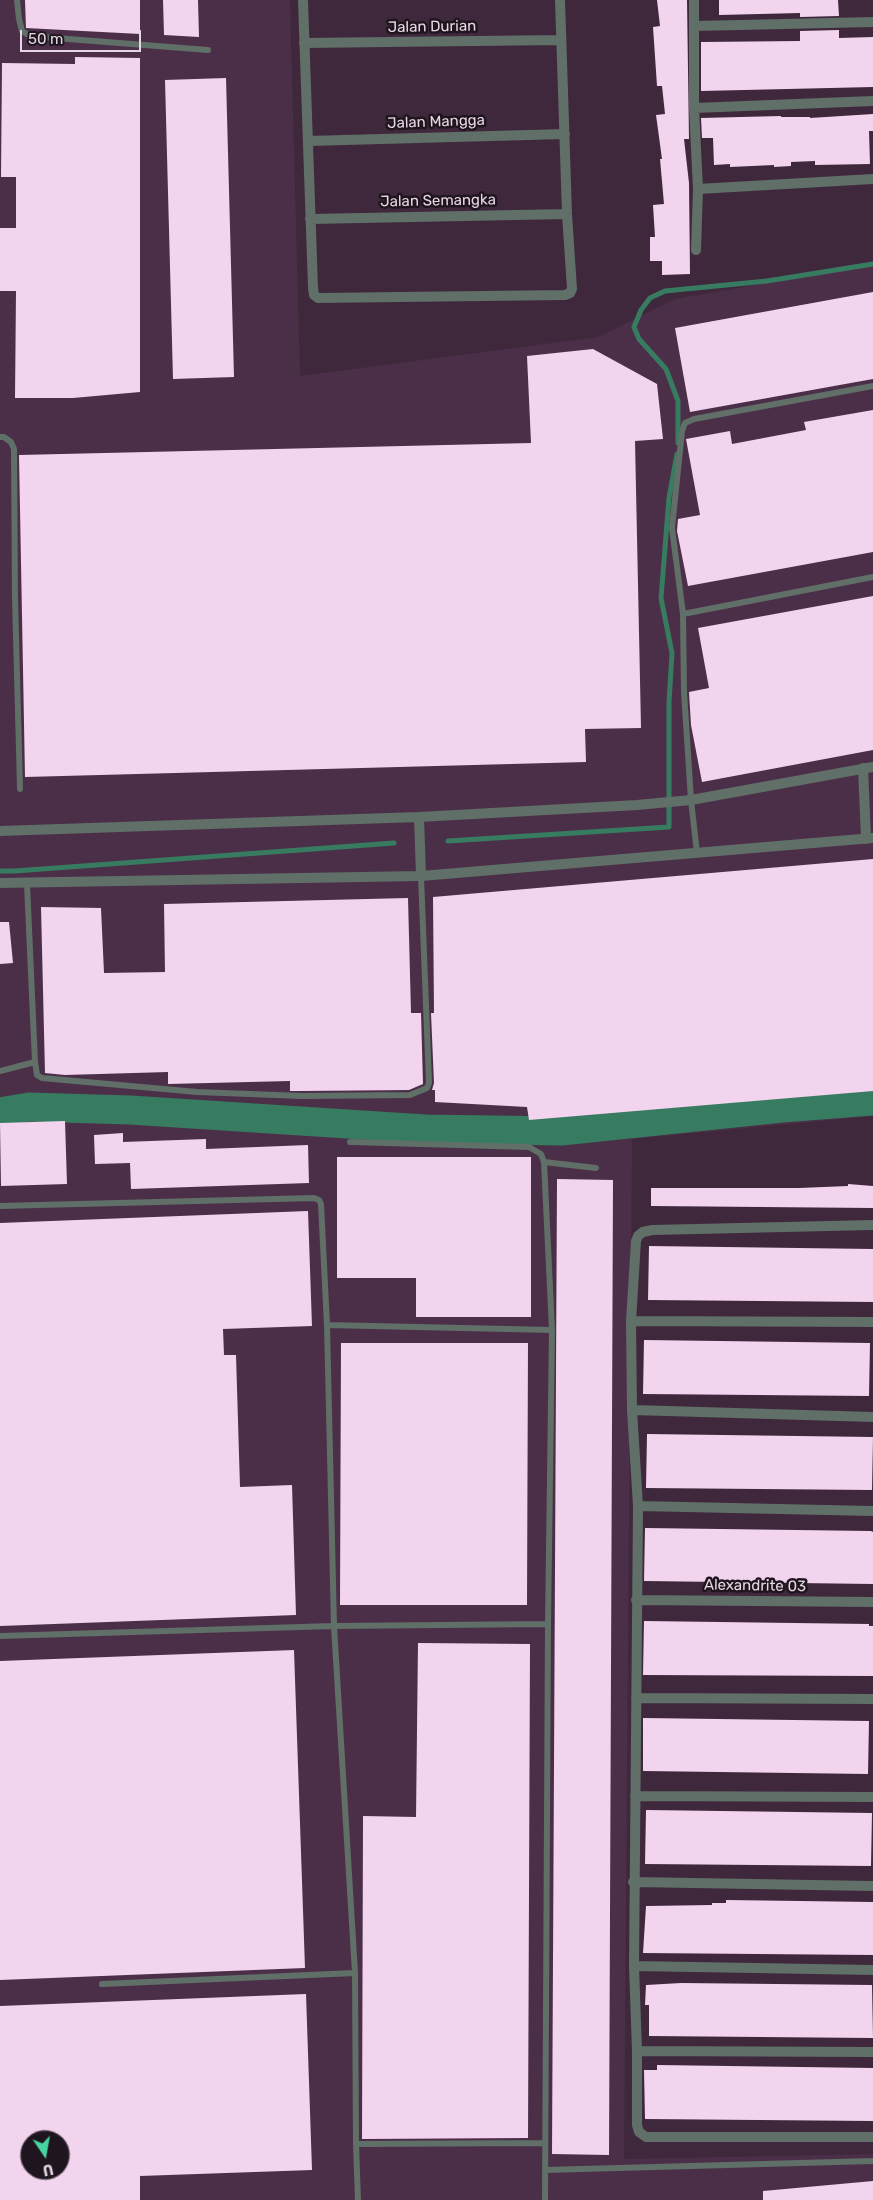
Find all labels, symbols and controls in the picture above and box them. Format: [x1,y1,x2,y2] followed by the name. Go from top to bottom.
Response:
[388,17,476,37] street label: Jalan Durian
[22,20,144,52] scale bar
[28,30,63,48] text: 50 m
[387,111,485,133] street label: Jalan Mangga
[380,191,496,211] street label: Jalan Semangka
[704,1576,806,1596] street label: Alexandrite 03
[20,2130,70,2180] north arrow
[41,2160,55,2179] text: U

